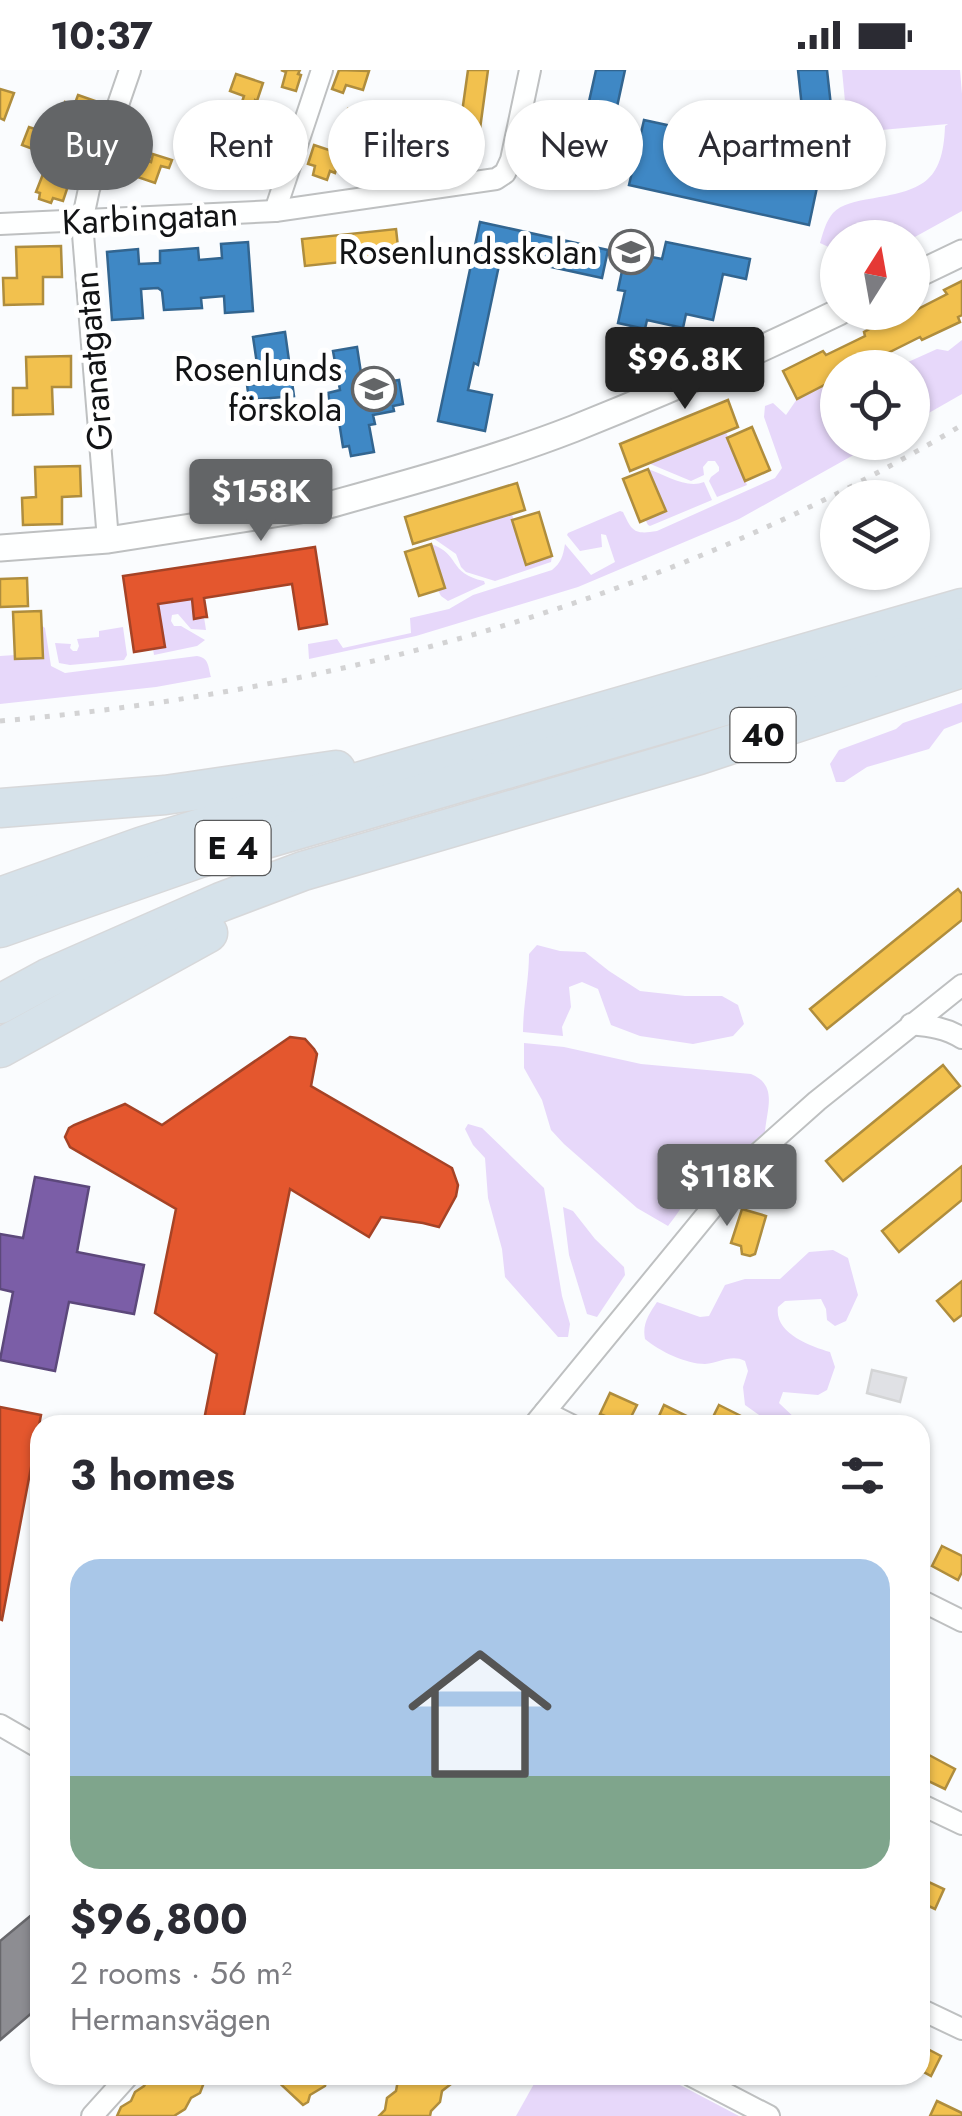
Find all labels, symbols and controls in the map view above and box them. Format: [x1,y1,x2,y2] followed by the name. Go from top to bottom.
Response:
[50,8,153,63] text: 10:37
[30,100,153,190] chip: Buy
[173,100,308,190] chip: Rent
[328,100,485,190] chip: Filters
[505,100,643,190] chip: New
[663,100,886,190] chip: Apartment
[61,188,239,248] street label: Karbingatan
[820,220,930,330] north arrow
[820,220,930,590] map controls
[339,227,598,277] place label: Rosenlundsskolan
[608,229,654,275] school or university icon: Rosenlundsskolan
[60,269,126,453] street label: Granatgatan
[604,327,766,412] pin: $96.8K
[627,336,743,382] text: $96.8K
[174,344,342,434] place label: Rosenlunds förskola
[820,350,930,460] button: locate
[351,366,397,412] school or university icon: Rosenlunds förskola
[191,459,331,544] pin: $158K
[211,468,311,514] text: $158K
[820,480,930,590] button: layers
[730,708,796,762] road number: 40
[196,821,270,875] road number: E 4
[657,1144,797,1229] pin: $118K
[680,1153,774,1199] text: $118K
[70,1445,235,1506] text: 3 homes
[835,1448,890,1503] icon: filters
[390,1624,570,1804] icon: home
[70,1889,248,1950] text: $96,800
[70,1950,292,1996] text: 2 rooms · 56 m²
[70,1996,271,2042] text: Hermansvägen

